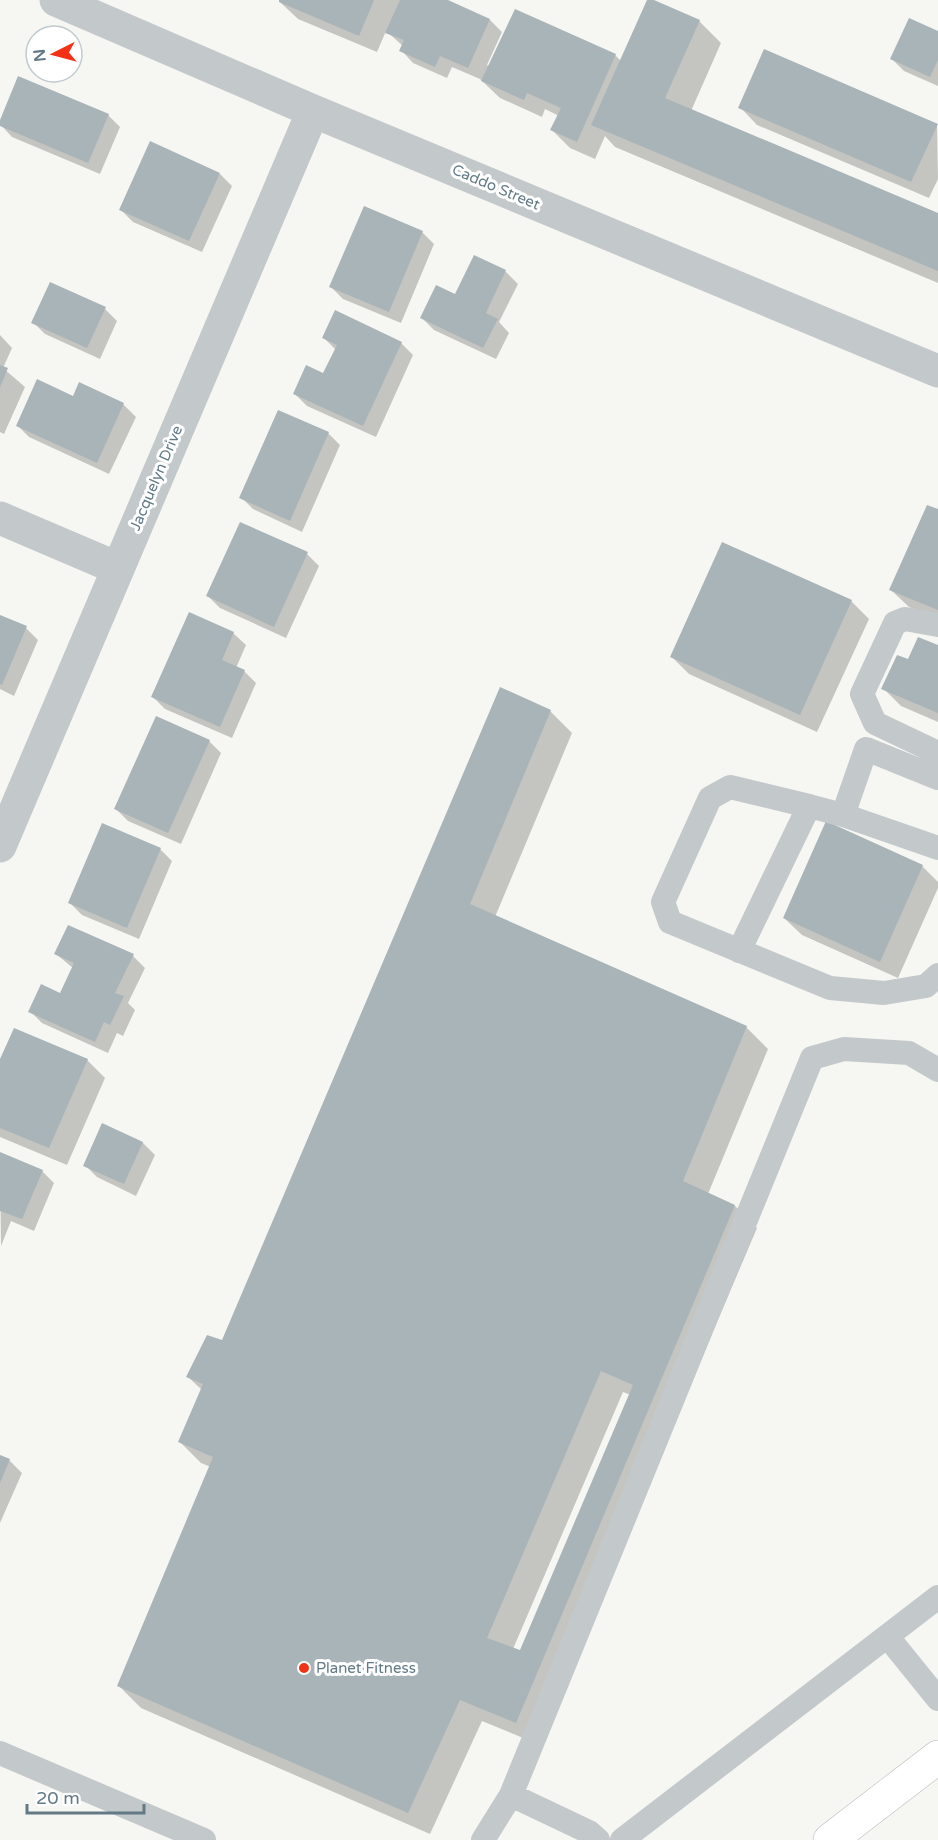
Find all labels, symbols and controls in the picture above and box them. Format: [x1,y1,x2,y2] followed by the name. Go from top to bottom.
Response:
[24,24,84,84] north arrow
[29,48,51,63] text: N
[449,160,543,214] street label: Caddo Street
[126,423,186,533] street label: Jacquelyn Drive
[316,1659,416,1677] place label: Planet Fitness
[297,1661,311,1675] marker: Planet Fitness
[27,1777,144,1815] scale bar
[36,1787,80,1809] text: 20 m

